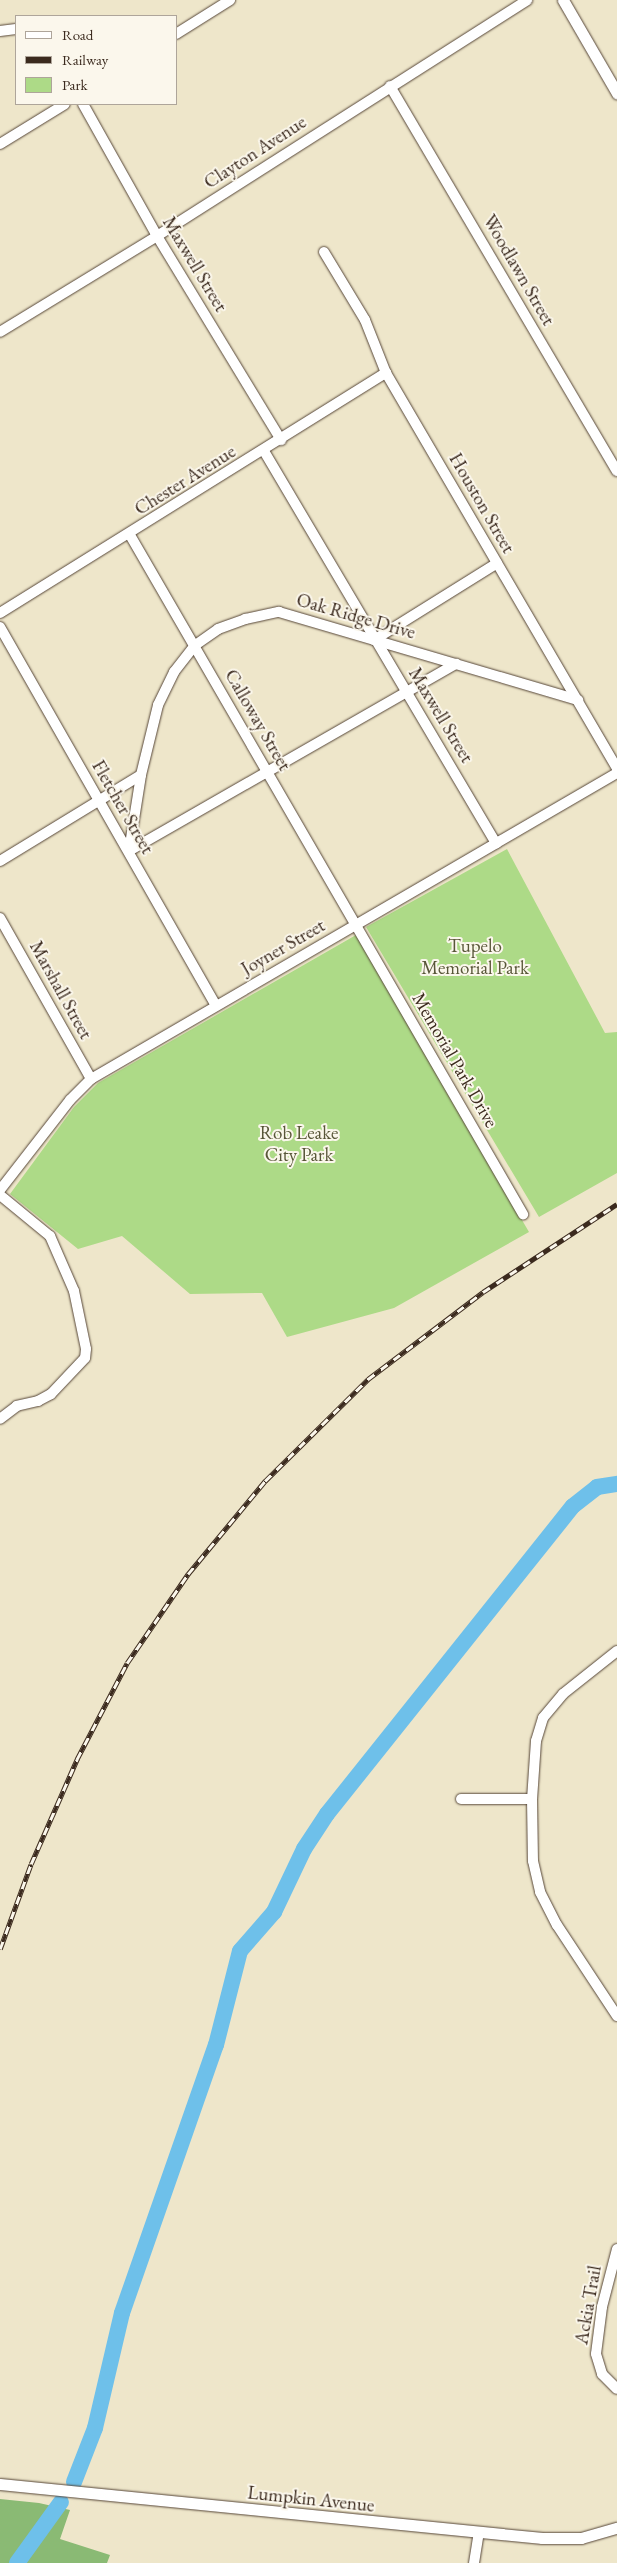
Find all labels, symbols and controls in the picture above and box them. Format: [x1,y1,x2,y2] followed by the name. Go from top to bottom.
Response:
[15,15,178,105] legend
[62,25,93,44] text: Road
[62,50,108,69] text: Railway
[62,75,88,94] text: Park
[200,110,310,194] street label: Clayton Avenue
[478,210,560,330] street label: Woodlawn Street
[158,212,232,316] street label: Maxwell Street
[130,440,240,520] street label: Chester Avenue
[444,449,520,557] street label: Houston Street
[294,588,418,644] street label: Oak Ridge Drive
[404,663,478,767] street label: Maxwell Street
[220,665,296,775] street label: Calloway Street
[87,756,159,858] street label: Fletcher Street
[237,914,329,980] street label: Joyner Street
[421,935,529,979] park label: Tupelo Memorial Park
[25,937,97,1043] street label: Marshall Street
[407,988,503,1132] street label: Memorial Park Drive
[260,1122,338,1166] park label: Rob Leake City Park
[570,2264,606,2346] street label: Ackia Trail
[246,2481,376,2517] street label: Lumpkin Avenue

